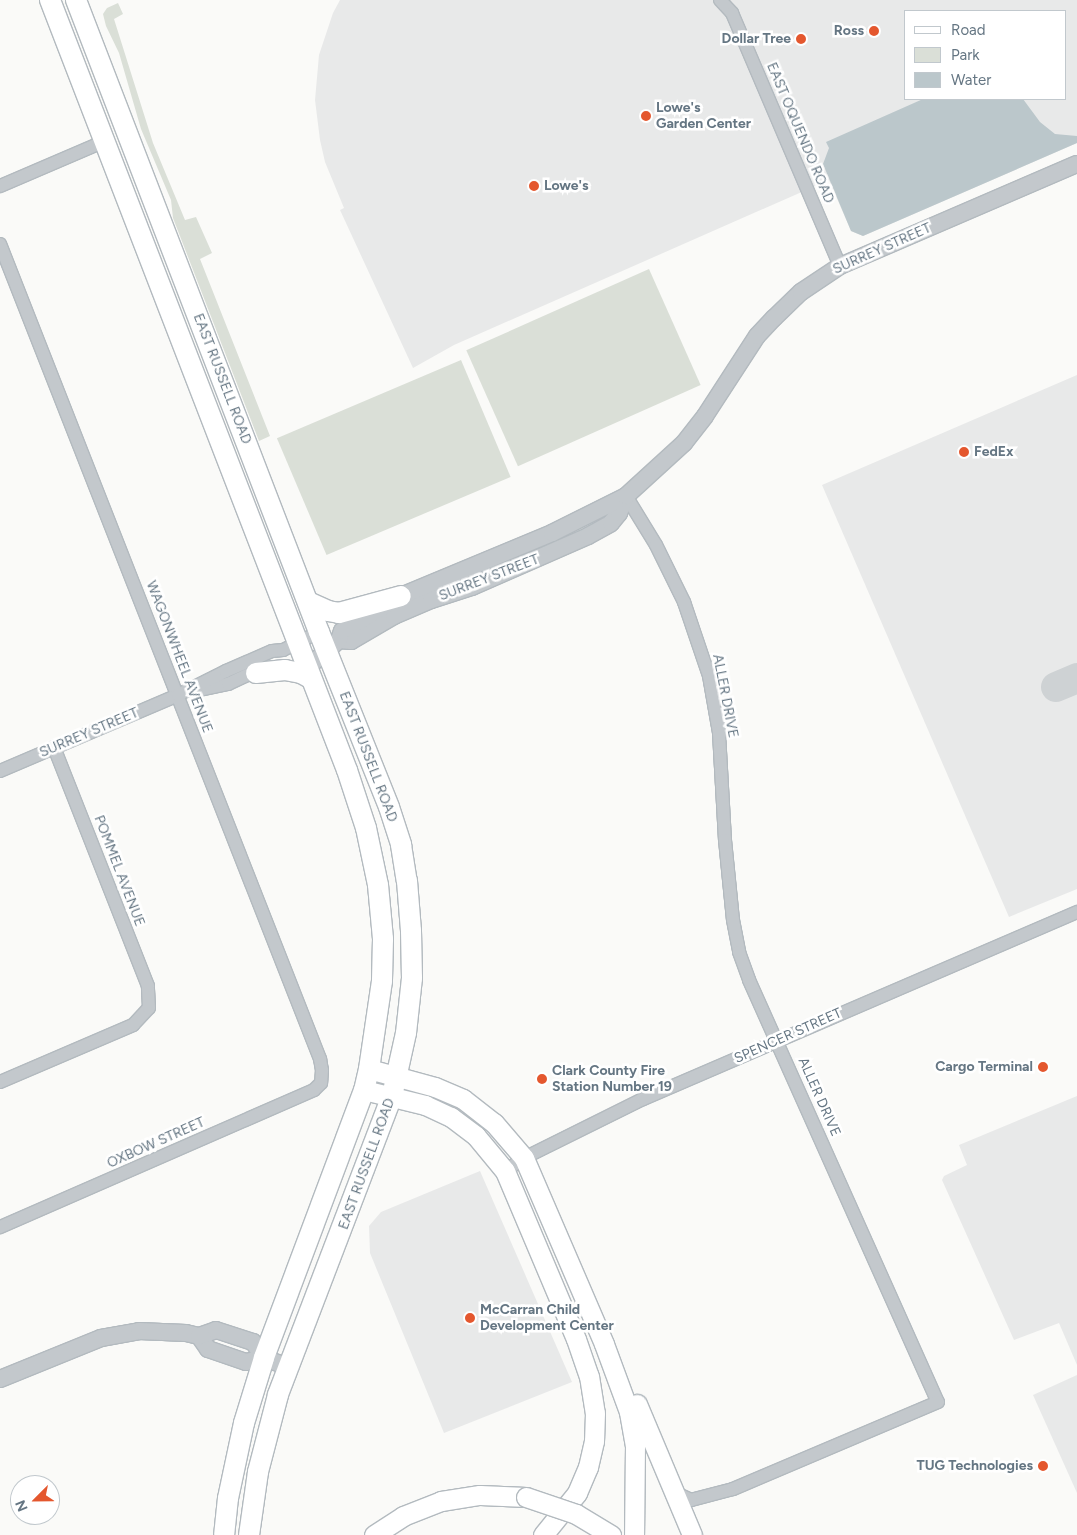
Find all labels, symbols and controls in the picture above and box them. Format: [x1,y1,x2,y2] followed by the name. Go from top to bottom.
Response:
[904,10,1067,100] legend
[951,21,986,39] text: Road
[834,23,864,39] place label: Ross
[868,25,880,37] marker: Ross
[722,31,791,47] place label: Dollar Tree
[795,33,807,45] marker: Dollar Tree
[951,46,980,64] text: Park
[763,60,837,206] street label: EAST OQUENDO ROAD
[951,71,991,89] text: Water
[656,100,751,132] place label: Lowe's Garden Center
[640,110,652,122] marker: Lowe's Garden Center
[544,178,589,194] place label: Lowe's
[528,180,540,192] marker: Lowe's
[830,220,934,278] street label: SURREY STREET
[189,311,255,447] street label: EAST RUSSELL ROAD
[974,444,1013,460] place label: FedEx
[958,446,970,458] marker: FedEx
[437,551,541,605] street label: SURREY STREET
[142,579,216,735] street label: WAGONWHEEL AVENUE
[709,653,741,739] street label: ALLER DRIVE
[335,689,401,825] street label: EAST RUSSELL ROAD
[37,705,141,761] street label: SURREY STREET
[90,813,148,929] street label: POMMEL AVENUE
[732,1005,844,1067] street label: SPENCER STREET
[794,1055,844,1139] street label: ALLER DRIVE
[935,1059,1033,1075] place label: Cargo Terminal
[1037,1061,1049,1073] marker: Cargo Terminal
[552,1063,672,1096] place label: Clark County Fire Station Number 19
[536,1073,548,1085] marker: Clark County Fire Station Number 19
[335,1096,399,1232] street label: EAST RUSSELL ROAD
[105,1114,207,1172] street label: OXBOW STREET
[480,1302,614,1334] place label: McCarran Child Development Center
[464,1312,476,1324] marker: McCarran Child Development Center
[917,1458,1033,1474] place label: TUG Technologies
[1037,1460,1049,1472] marker: TUG Technologies
[10,1475,60,1525] north arrow
[12,1497,32,1514] text: N

